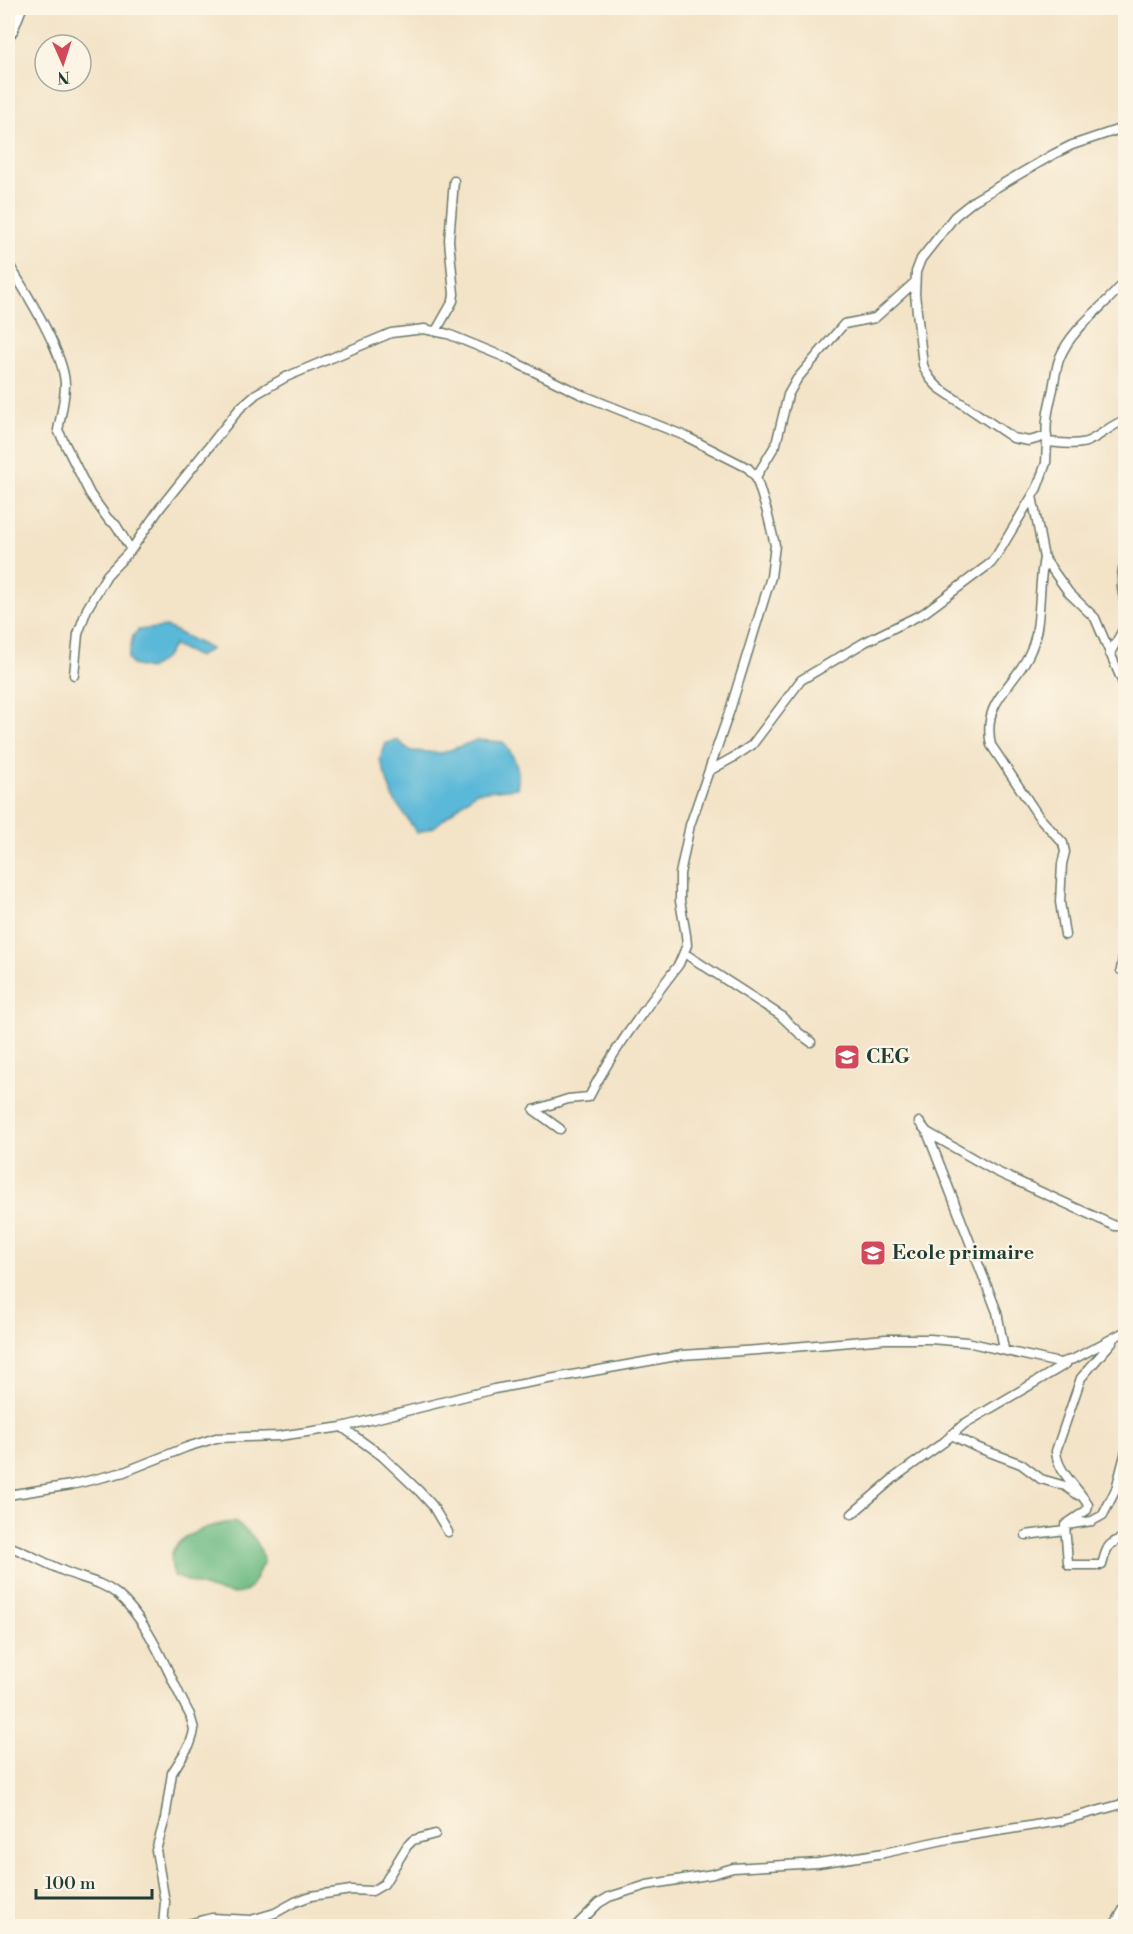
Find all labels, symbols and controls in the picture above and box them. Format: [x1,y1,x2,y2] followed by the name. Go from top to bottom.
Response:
[33,33,93,93] north arrow
[57,67,71,87] text: N
[832,1042,862,1072] school or university icon: CEG
[866,1045,910,1070] place label: CEG
[858,1238,888,1268] school or university icon: Ecole primaire
[892,1241,1034,1266] place label: Ecole primaire
[36,1862,152,1900] scale bar
[45,1872,96,1895] text: 100 m

